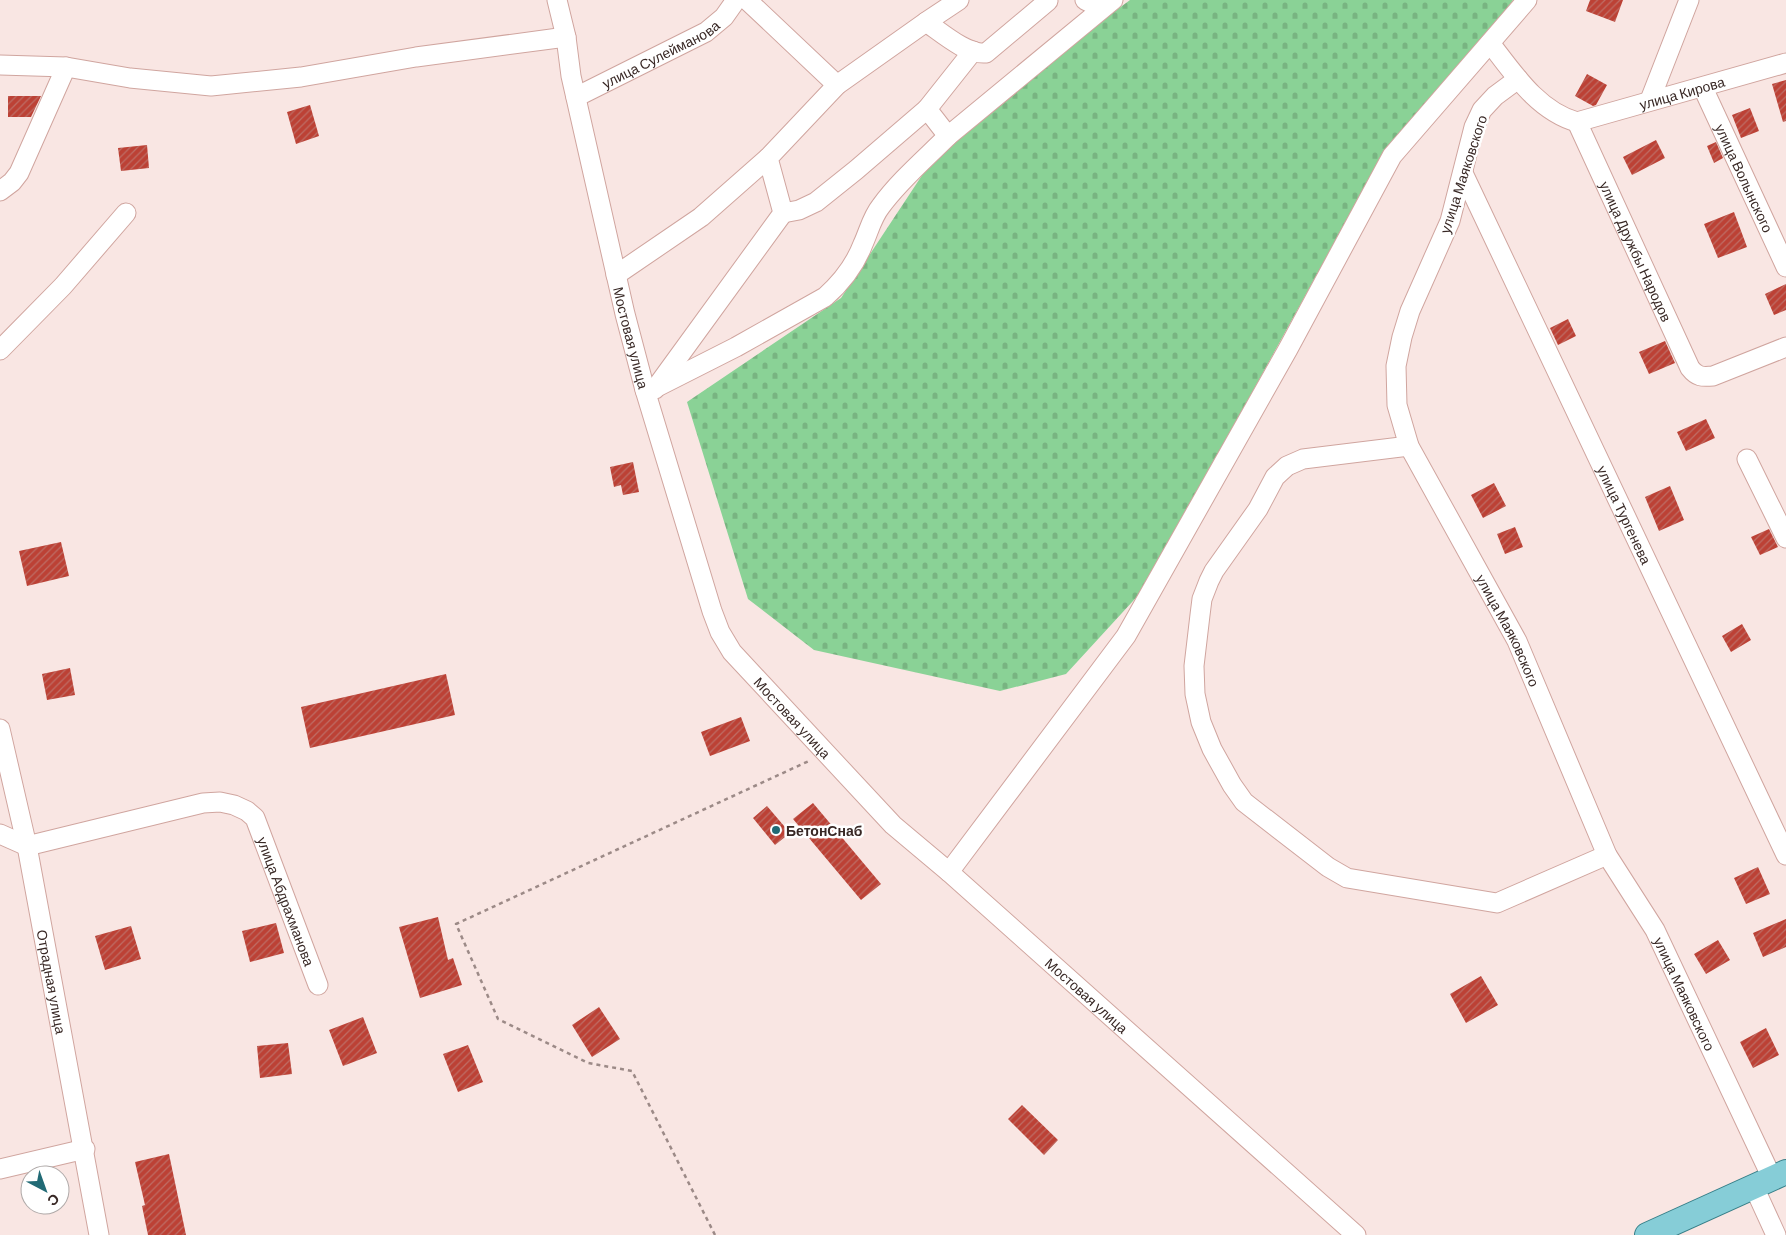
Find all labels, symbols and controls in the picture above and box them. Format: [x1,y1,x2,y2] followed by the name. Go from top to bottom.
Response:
[599,16,723,91] street label: улица Сулейманова
[1637,72,1727,113] street label: улица Кирова
[1436,112,1490,235] street label: улица Маяковского
[1712,121,1777,235] street label: улица Волынского
[1597,178,1676,324] street label: улица Дружбы Народов
[611,285,653,391] street label: Мостовая улица
[1594,463,1655,567] street label: улица Тургенева
[1473,571,1544,689] street label: улица Маяковского
[751,673,835,762] street label: Мостовая улица
[786,822,863,839] place label: БетонСнаб
[770,824,782,836] marker: БетонСнаб
[254,834,319,968] street label: улица Абдрахманова
[34,928,70,1035] street label: Отрадная улица
[1651,934,1719,1053] street label: улица Маяковского
[1042,954,1132,1036] street label: Мостовая улица
[20,1165,70,1215] north arrow
[44,1190,63,1210] text: С

